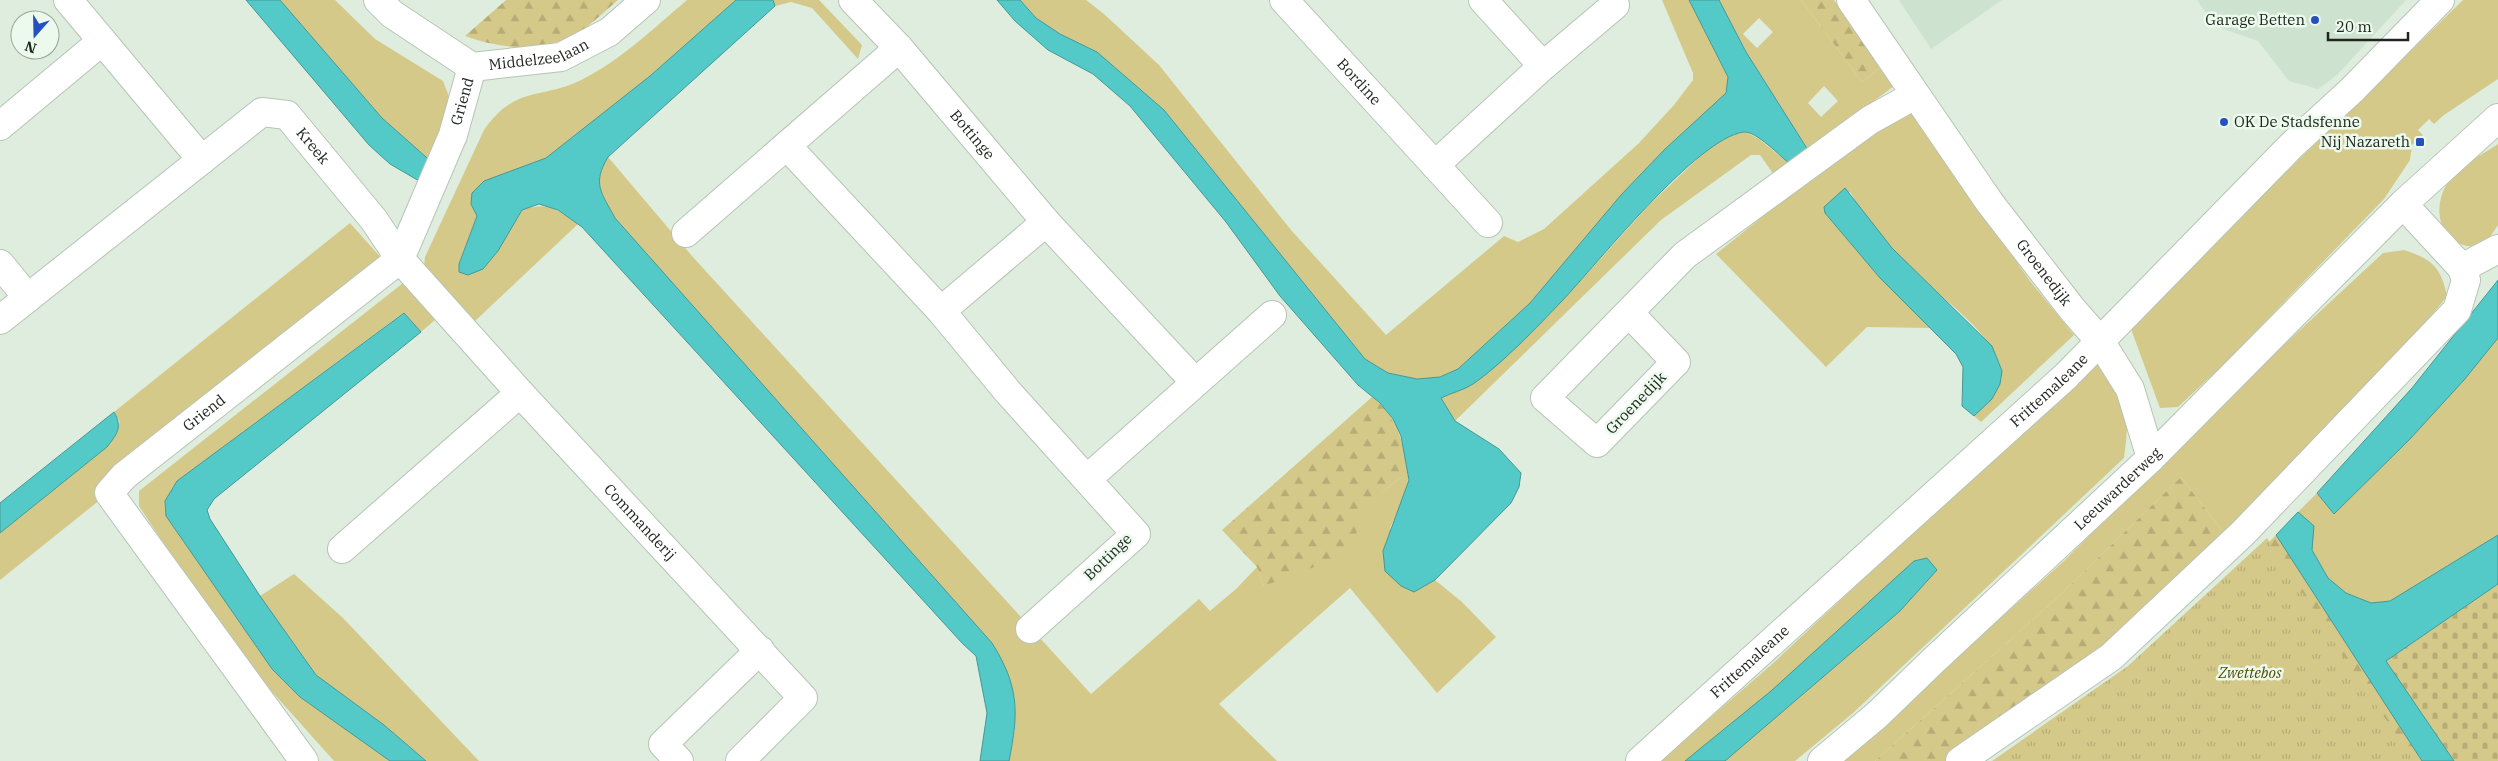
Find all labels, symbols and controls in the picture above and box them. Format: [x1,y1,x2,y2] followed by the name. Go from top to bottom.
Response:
[10,10,60,60] north arrow
[2205,10,2305,29] place label: Garage Betten
[2328,10,2408,42] scale bar
[2309,14,2321,26] marker: Garage Betten
[2336,17,2372,36] text: 20 m
[488,34,592,74] street label: Middelzeelaan
[22,37,39,58] text: N
[1333,54,1385,109] street label: Bordine
[446,75,478,127] street label: Griend
[946,106,999,163] street label: Bottinge
[2234,112,2360,131] place label: OK De Stadsfenne
[2218,116,2230,128] marker: OK De Stadsfenne
[292,123,334,168] street label: Kreek
[2321,132,2410,151] place label: Nij Nazareth
[2414,136,2426,148] marker: Nij Nazareth
[2013,235,2076,310] street label: Groenedijk
[2006,349,2092,431] street label: Frittemaleane
[1601,367,1670,438] street label: Groenedijk
[179,390,229,435] street label: Griend
[2070,443,2165,534] street label: Leeuwarderweg
[600,480,680,564] street label: Commanderij
[1080,529,1136,584] street label: Bottinge
[1706,621,1793,702] street label: Frittemaleane
[2217,663,2282,682] park label: Zwettebos

